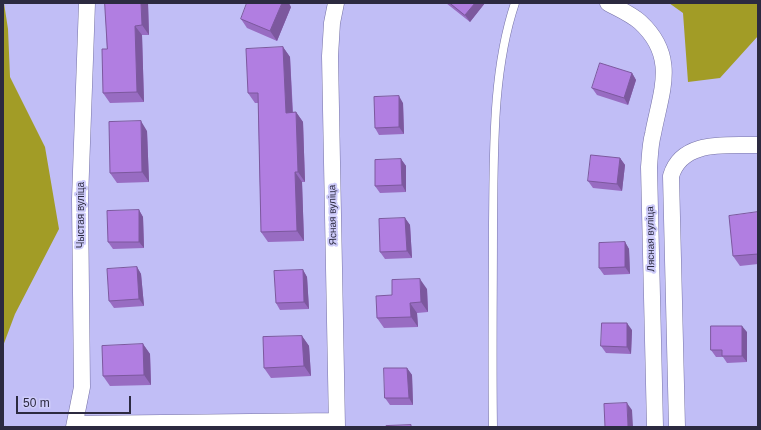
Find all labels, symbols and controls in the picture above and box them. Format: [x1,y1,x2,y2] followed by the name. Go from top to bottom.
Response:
[75,182,87,248] street label: Чыстая вуліца
[326,185,340,245] street label: Ясная вуліца
[644,206,658,272] street label: Лясная вуліца
[18,388,133,414] scale bar
[23,396,50,410] text: 50 m

